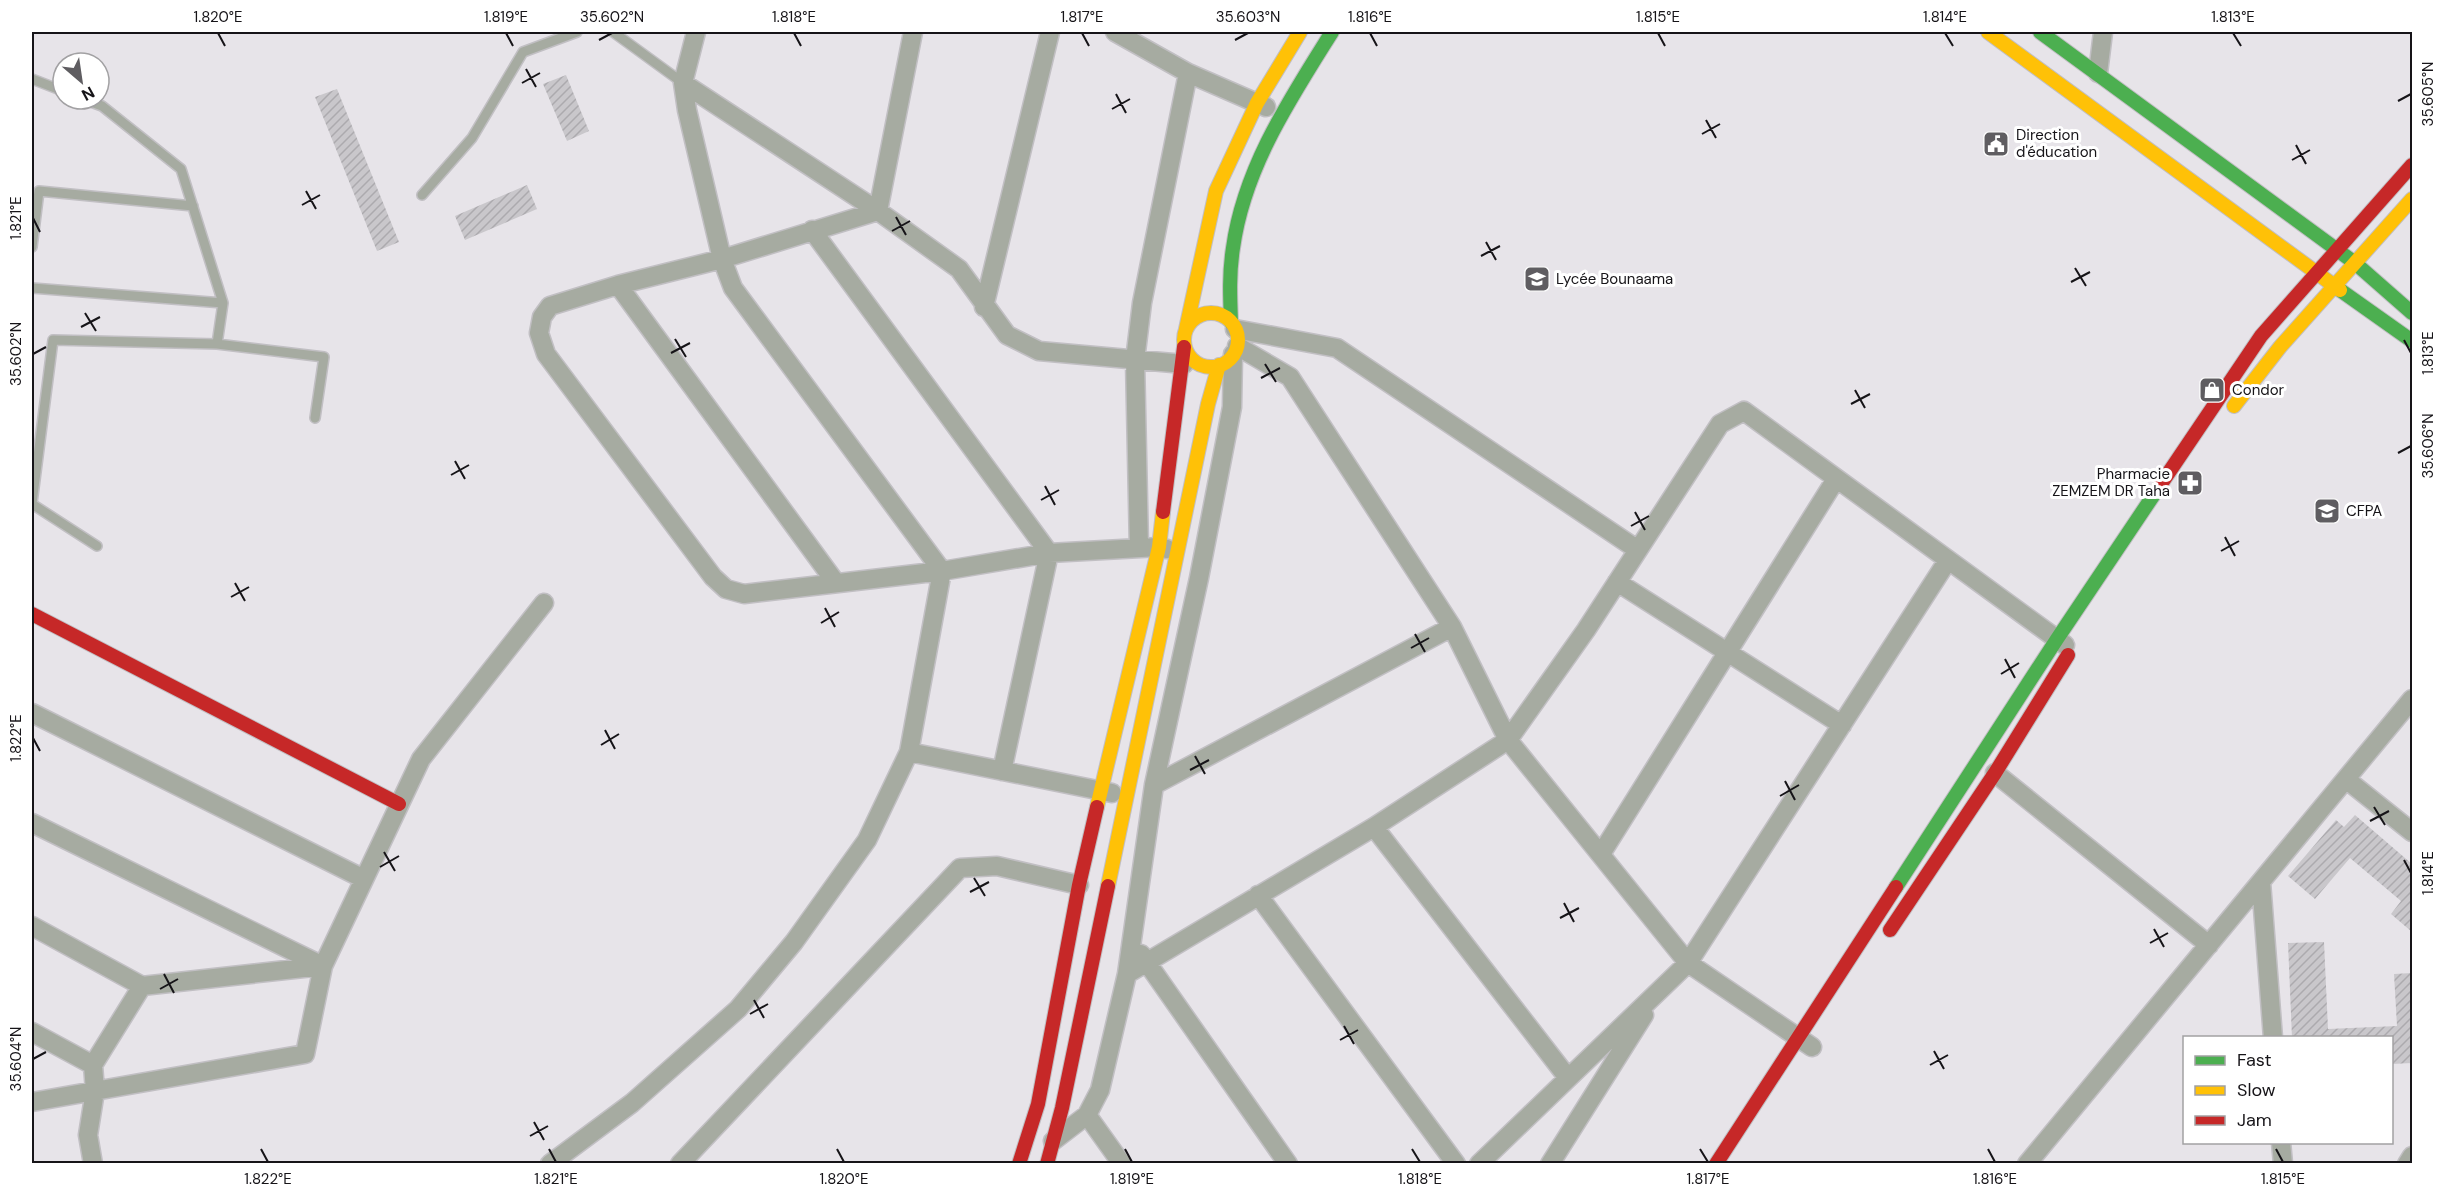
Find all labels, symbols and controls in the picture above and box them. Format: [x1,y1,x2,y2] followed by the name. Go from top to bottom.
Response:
[194,7,242,27] text: 1.820°E
[484,7,528,27] text: 1.819°E
[580,7,644,27] text: 35.602°N
[772,7,816,27] text: 1.818°E
[1061,7,1103,27] text: 1.817°E
[1216,7,1280,27] text: 35.603°N
[1348,7,1392,27] text: 1.816°E
[1636,7,1680,27] text: 1.815°E
[1923,7,1967,27] text: 1.814°E
[2211,7,2255,27] text: 1.813°E
[51,51,111,111] north arrow
[2418,62,2438,126] text: 35.605°N
[78,82,98,106] text: N
[2016,125,2097,162] place label: Direction d'éducation
[1981,129,2011,159] public building icon: Direction d'éducation
[6,196,26,240] text: 1.821°E
[1522,264,1552,294] school or university icon: Lycée Bounaama
[1556,269,1673,289] place label: Lycée Bounaama
[6,322,26,386] text: 35.602°N
[2418,331,2438,375] text: 1.813°E
[2197,375,2227,405] shop icon: Condor
[2232,380,2285,400] place label: Condor
[2418,413,2438,479] text: 35.606°N
[2052,464,2170,501] place label: Pharmacie ZEMZEM DR Taha
[2175,468,2205,498] pharmacy icon: Pharmacie ZEMZEM DR Taha
[2312,496,2342,526] school or university icon: CFPA
[2346,501,2382,521] place label: CFPA
[6,714,26,762] text: 1.822°E
[2418,851,2438,895] text: 1.814°E
[6,1027,26,1091] text: 35.604°N
[2183,1036,2393,1144] legend
[2237,1048,2272,1072] text: Fast
[2237,1078,2276,1102] text: Slow
[2237,1108,2272,1132] text: Jam
[244,1169,292,1189] text: 1.822°E
[534,1169,578,1189] text: 1.821°E
[820,1169,868,1189] text: 1.820°E
[1110,1169,1154,1189] text: 1.819°E
[1398,1169,1442,1189] text: 1.818°E
[1687,1169,1729,1189] text: 1.817°E
[1973,1169,2017,1189] text: 1.816°E
[2261,1169,2305,1189] text: 1.815°E

